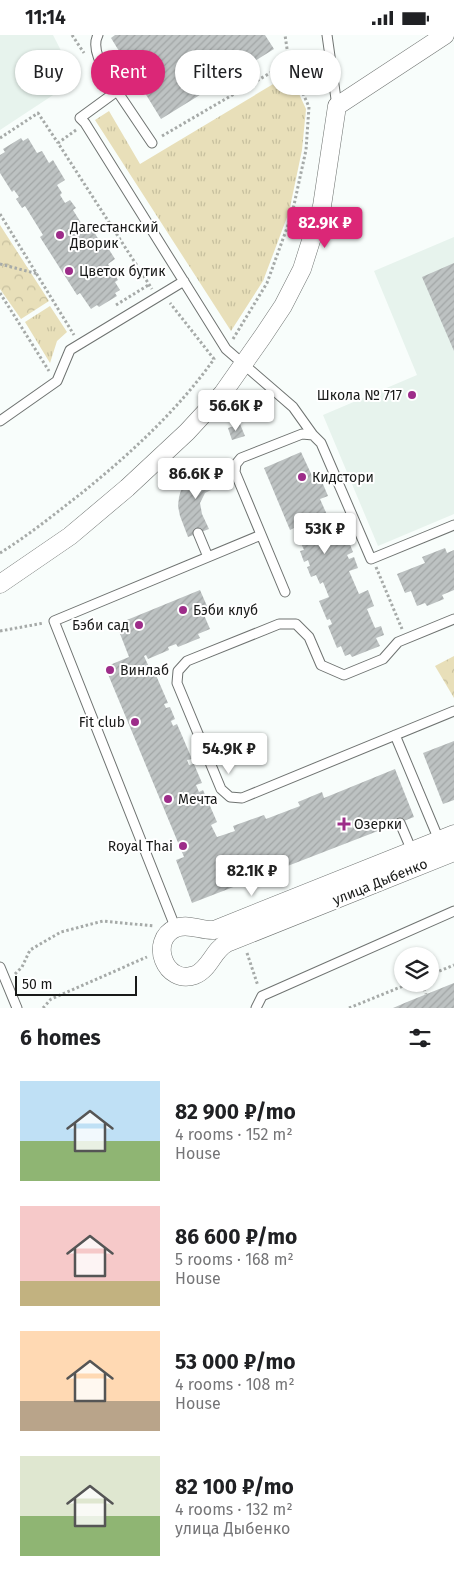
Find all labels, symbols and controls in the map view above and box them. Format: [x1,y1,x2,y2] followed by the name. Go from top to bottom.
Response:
[25,6,66,29] text: 11:14
[15,50,81,95] chip: Buy
[91,50,165,95] chip: Rent
[175,50,260,95] chip: Filters
[270,50,341,95] chip: New
[279,207,371,249] pin: 82.9K ₽
[298,213,352,232] text: 82.9K ₽
[69,219,159,252] place label: Дагестанский Дворик
[54,229,66,241] marker: Дагестанский Дворик
[79,263,166,280] place label: Цветок бутик
[63,265,75,277] marker: Цветок бутик
[317,387,402,404] place label: Школа № 717
[190,389,282,432] pin: 56.6K ₽
[406,389,418,401] marker: Школа № 717
[209,396,263,415] text: 56.6K ₽
[150,457,242,500] pin: 86.6K ₽
[169,464,223,483] text: 86.6K ₽
[312,469,374,486] place label: Кидстори
[296,471,308,483] marker: Кидстори
[290,513,360,555] pin: 53K ₽
[305,519,345,538] text: 53K ₽
[193,602,258,619] place label: Бэби клуб
[177,604,189,616] marker: Бэби клуб
[72,617,129,634] place label: Бэби сад
[133,619,145,631] marker: Бэби сад
[120,662,169,679] place label: Винлаб
[104,664,116,676] marker: Винлаб
[79,714,125,731] place label: Fit club
[129,716,141,728] marker: Fit club
[183,733,275,775] pin: 54.9K ₽
[202,739,256,758] text: 54.9K ₽
[178,791,218,808] place label: Мечта
[162,793,174,805] marker: Мечта
[354,816,402,833] place label: Озерки
[338,818,350,830] marker: Озерки
[108,838,173,855] place label: Royal Thai
[177,840,189,852] marker: Royal Thai
[206,855,298,897] pin: 82.1K ₽
[330,855,430,909] street label: улица Дыбенко
[227,861,277,880] text: 82.1K ₽
[394,947,439,992] map controls
[394,947,439,992] button: layers
[15,973,138,996] scale bar
[22,976,53,993] text: 50 m
[406,1024,434,1052] icon: filters
[20,1025,101,1051] text: 6 homes
[175,1099,296,1125] text: 82 900 ₽/mo
[60,1101,120,1161] icon: home
[175,1125,293,1144] text: 4 rooms · 152 m²
[175,1144,221,1163] text: House
[175,1224,297,1250] text: 86 600 ₽/mo
[60,1226,120,1286] icon: home
[175,1250,294,1269] text: 5 rooms · 168 m²
[175,1269,221,1288] text: House
[175,1349,296,1375] text: 53 000 ₽/mo
[60,1351,120,1411] icon: home
[175,1375,295,1394] text: 4 rooms · 108 m²
[175,1394,221,1413] text: House
[175,1474,294,1500] text: 82 100 ₽/mo
[60,1476,120,1536] icon: home
[175,1500,293,1519] text: 4 rooms · 132 m²
[175,1519,290,1538] text: улица Дыбенко

